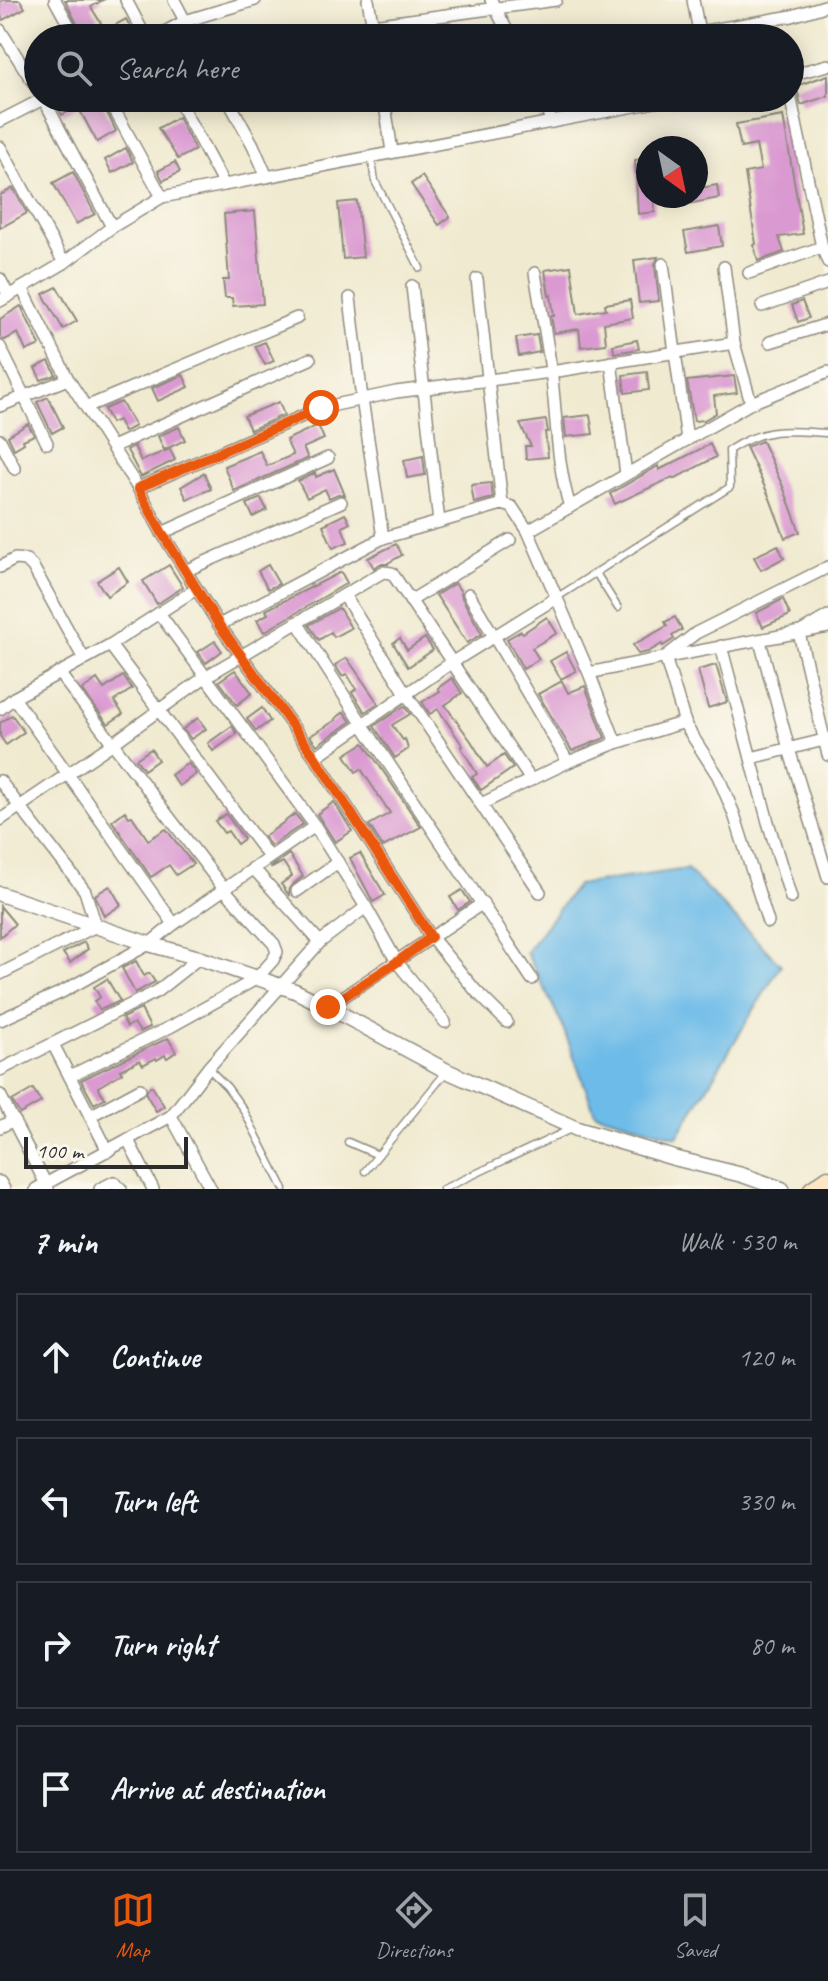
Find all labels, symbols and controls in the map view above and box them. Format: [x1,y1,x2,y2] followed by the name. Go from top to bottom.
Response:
[24,24,804,112] search box
[52,46,96,90] icon: search
[116,49,238,87] text: Search here
[636,136,708,208] north arrow
[303,390,339,426] route start
[310,989,346,1025] route end
[24,1133,188,1169] scale bar
[36,1137,83,1165] text: 100 m
[32,1220,97,1263] text: 7 min
[679,1225,796,1258] text: Walk · 530 m
[34,1335,78,1379] icon: ahead
[110,1338,200,1376] text: Continue
[738,1341,794,1374] text: 120 m
[34,1479,78,1523] icon: left
[110,1482,197,1520] text: Turn left
[738,1485,794,1518] text: 330 m
[34,1623,78,1667] icon: right
[110,1626,215,1664] text: Turn right
[750,1629,794,1662] text: 80 m
[34,1767,78,1811] icon: arrive
[110,1770,325,1808] text: Arrive at destination
[111,1888,155,1964] tab: Map
[376,1888,452,1964] tab: Directions
[673,1888,717,1964] tab: Saved

